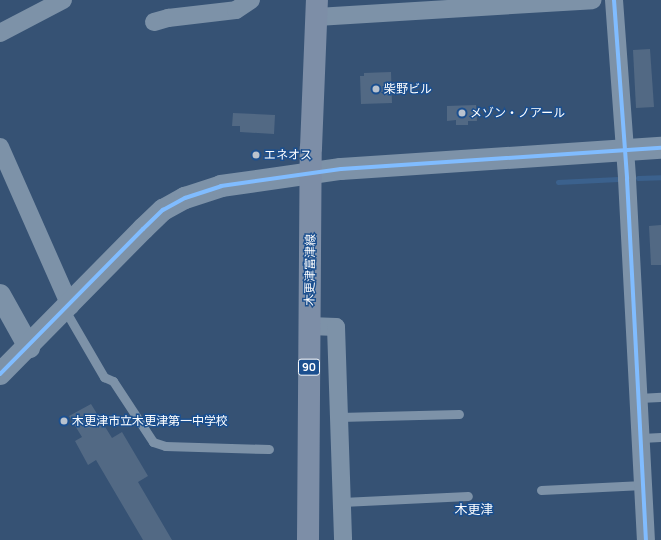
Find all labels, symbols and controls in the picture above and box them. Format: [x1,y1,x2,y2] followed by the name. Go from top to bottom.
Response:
[384,82,432,96] place label: 柴野ビル
[371,84,381,94] marker: 柴野ビル
[470,106,565,120] place label: メゾン・ノアール
[457,108,467,118] marker: メゾン・ノアール
[264,148,312,162] place label: エネオス
[251,150,261,160] marker: エネオス
[302,234,318,306] street label: 木更津富津線
[297,358,321,376] road number: 90
[72,414,228,428] place label: 木更津市立木更津第一中学校
[59,416,69,426] marker: 木更津市立木更津第一中学校
[455,501,493,517] district label: 木更津

